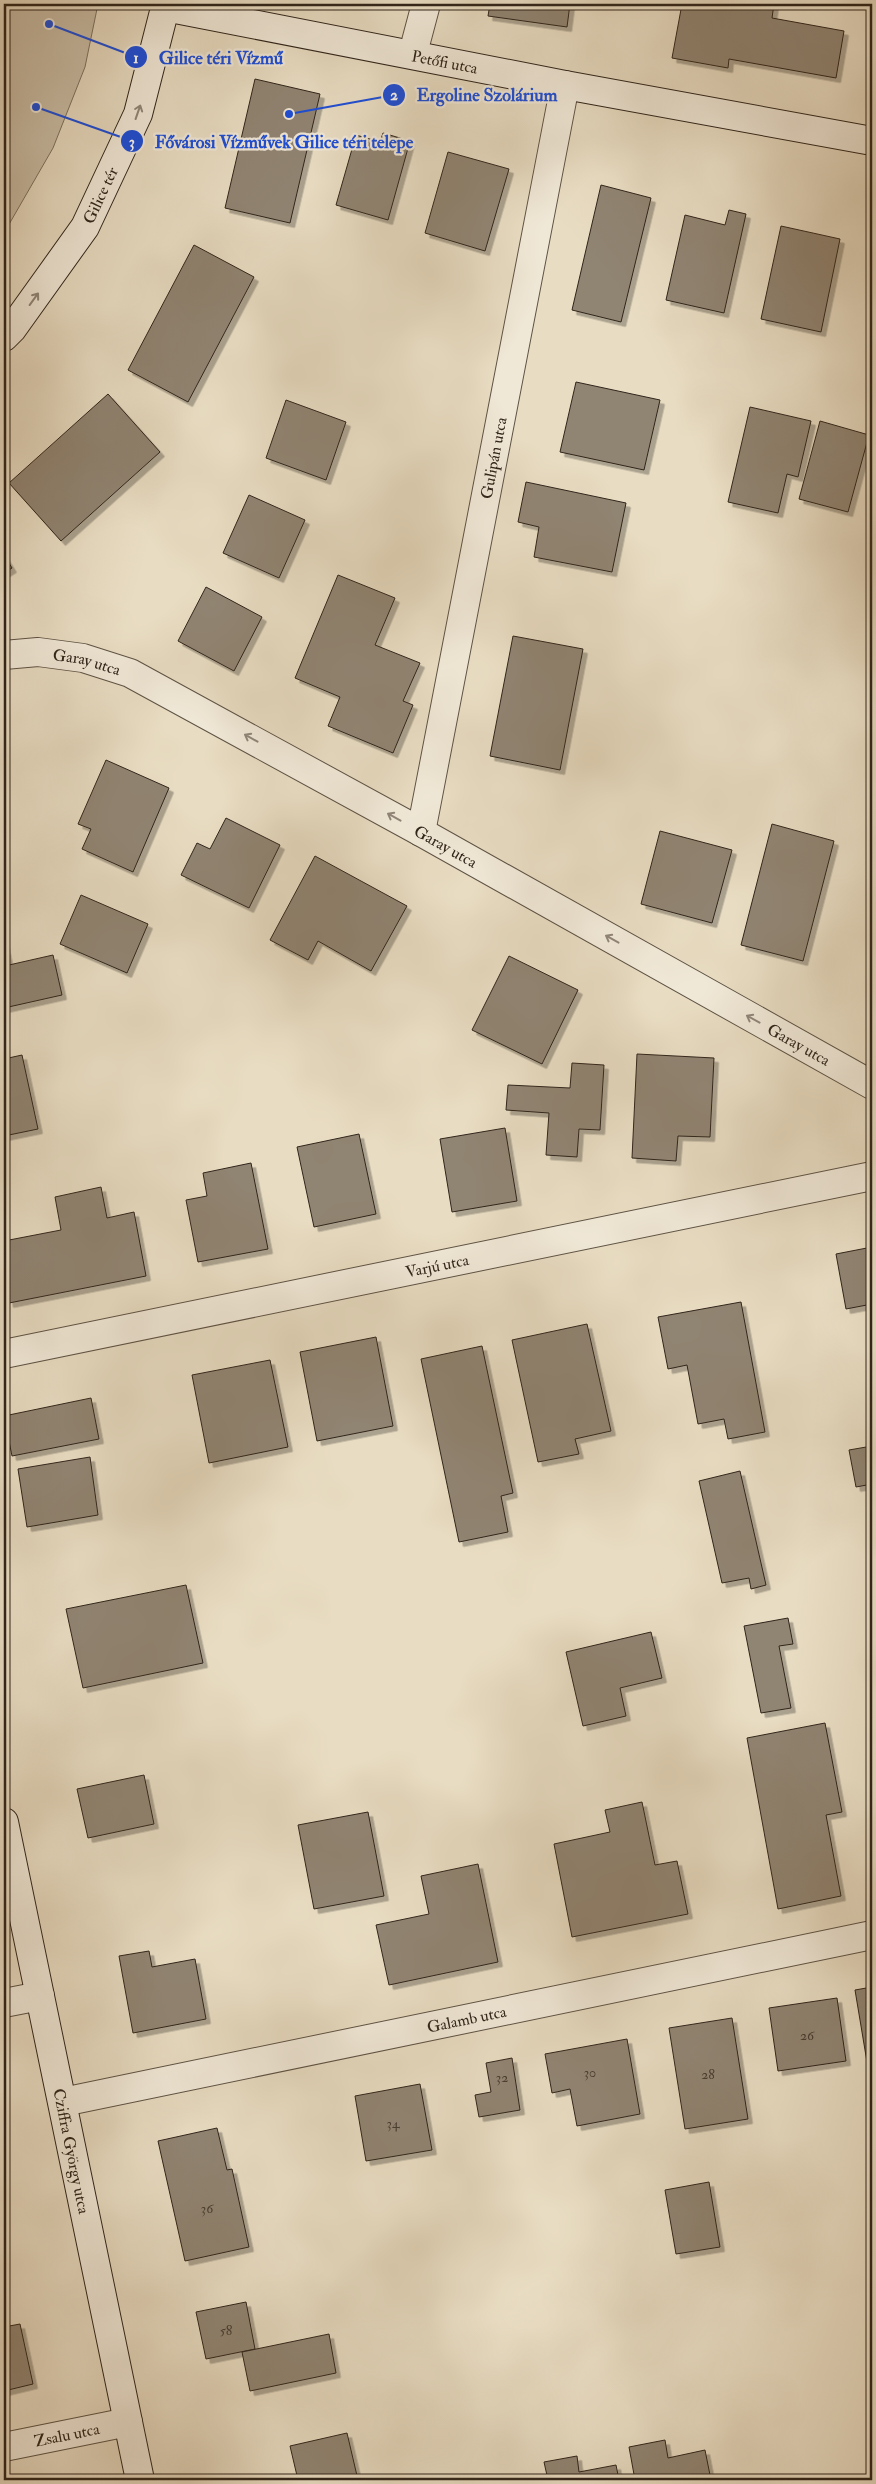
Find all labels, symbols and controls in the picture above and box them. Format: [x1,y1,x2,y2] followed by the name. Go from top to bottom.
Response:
[124,41,293,74] callout: Gilice téri Vízmű
[410,46,480,79] street label: Petőfi utca
[159,47,284,70] text: Gilice téri Vízmű
[133,49,139,68] text: 1
[382,78,568,111] callout: Ergoline Szolárium
[416,84,559,107] text: Ergoline Szolárium
[390,86,398,105] text: 2
[134,105,143,120] one-way arrow
[120,125,423,158] callout: Fővárosi Vízművek Gilice téri telepe
[155,131,414,154] text: Fővárosi Vízművek Gilice téri telepe
[129,133,135,152] text: 3
[79,164,123,227] street label: Gilice tér
[29,292,39,306] one-way arrow
[476,415,512,501] street label: Gulipán utca
[52,645,123,680] street label: Garay utca
[244,733,259,743] one-way arrow
[387,811,401,821] one-way arrow
[410,821,481,873] street label: Garay utca
[604,934,619,944] one-way arrow
[747,1013,761,1023] one-way arrow
[764,1019,834,1071] street label: Garay utca
[404,1250,471,1282] street label: Varjú utca
[425,2002,509,2038] street label: Galamb utca
[800,2027,815,2044] house number: 26
[584,2064,596,2081] house number: 30
[701,2066,715,2083] house number: 28
[496,2069,508,2086] house number: 32
[48,2087,94,2216] street label: Cziffra György utca
[387,2115,401,2132] house number: 34
[201,2200,214,2217] house number: 36
[220,2322,233,2339] house number: 58
[33,2419,102,2452] street label: Zsalu utca

